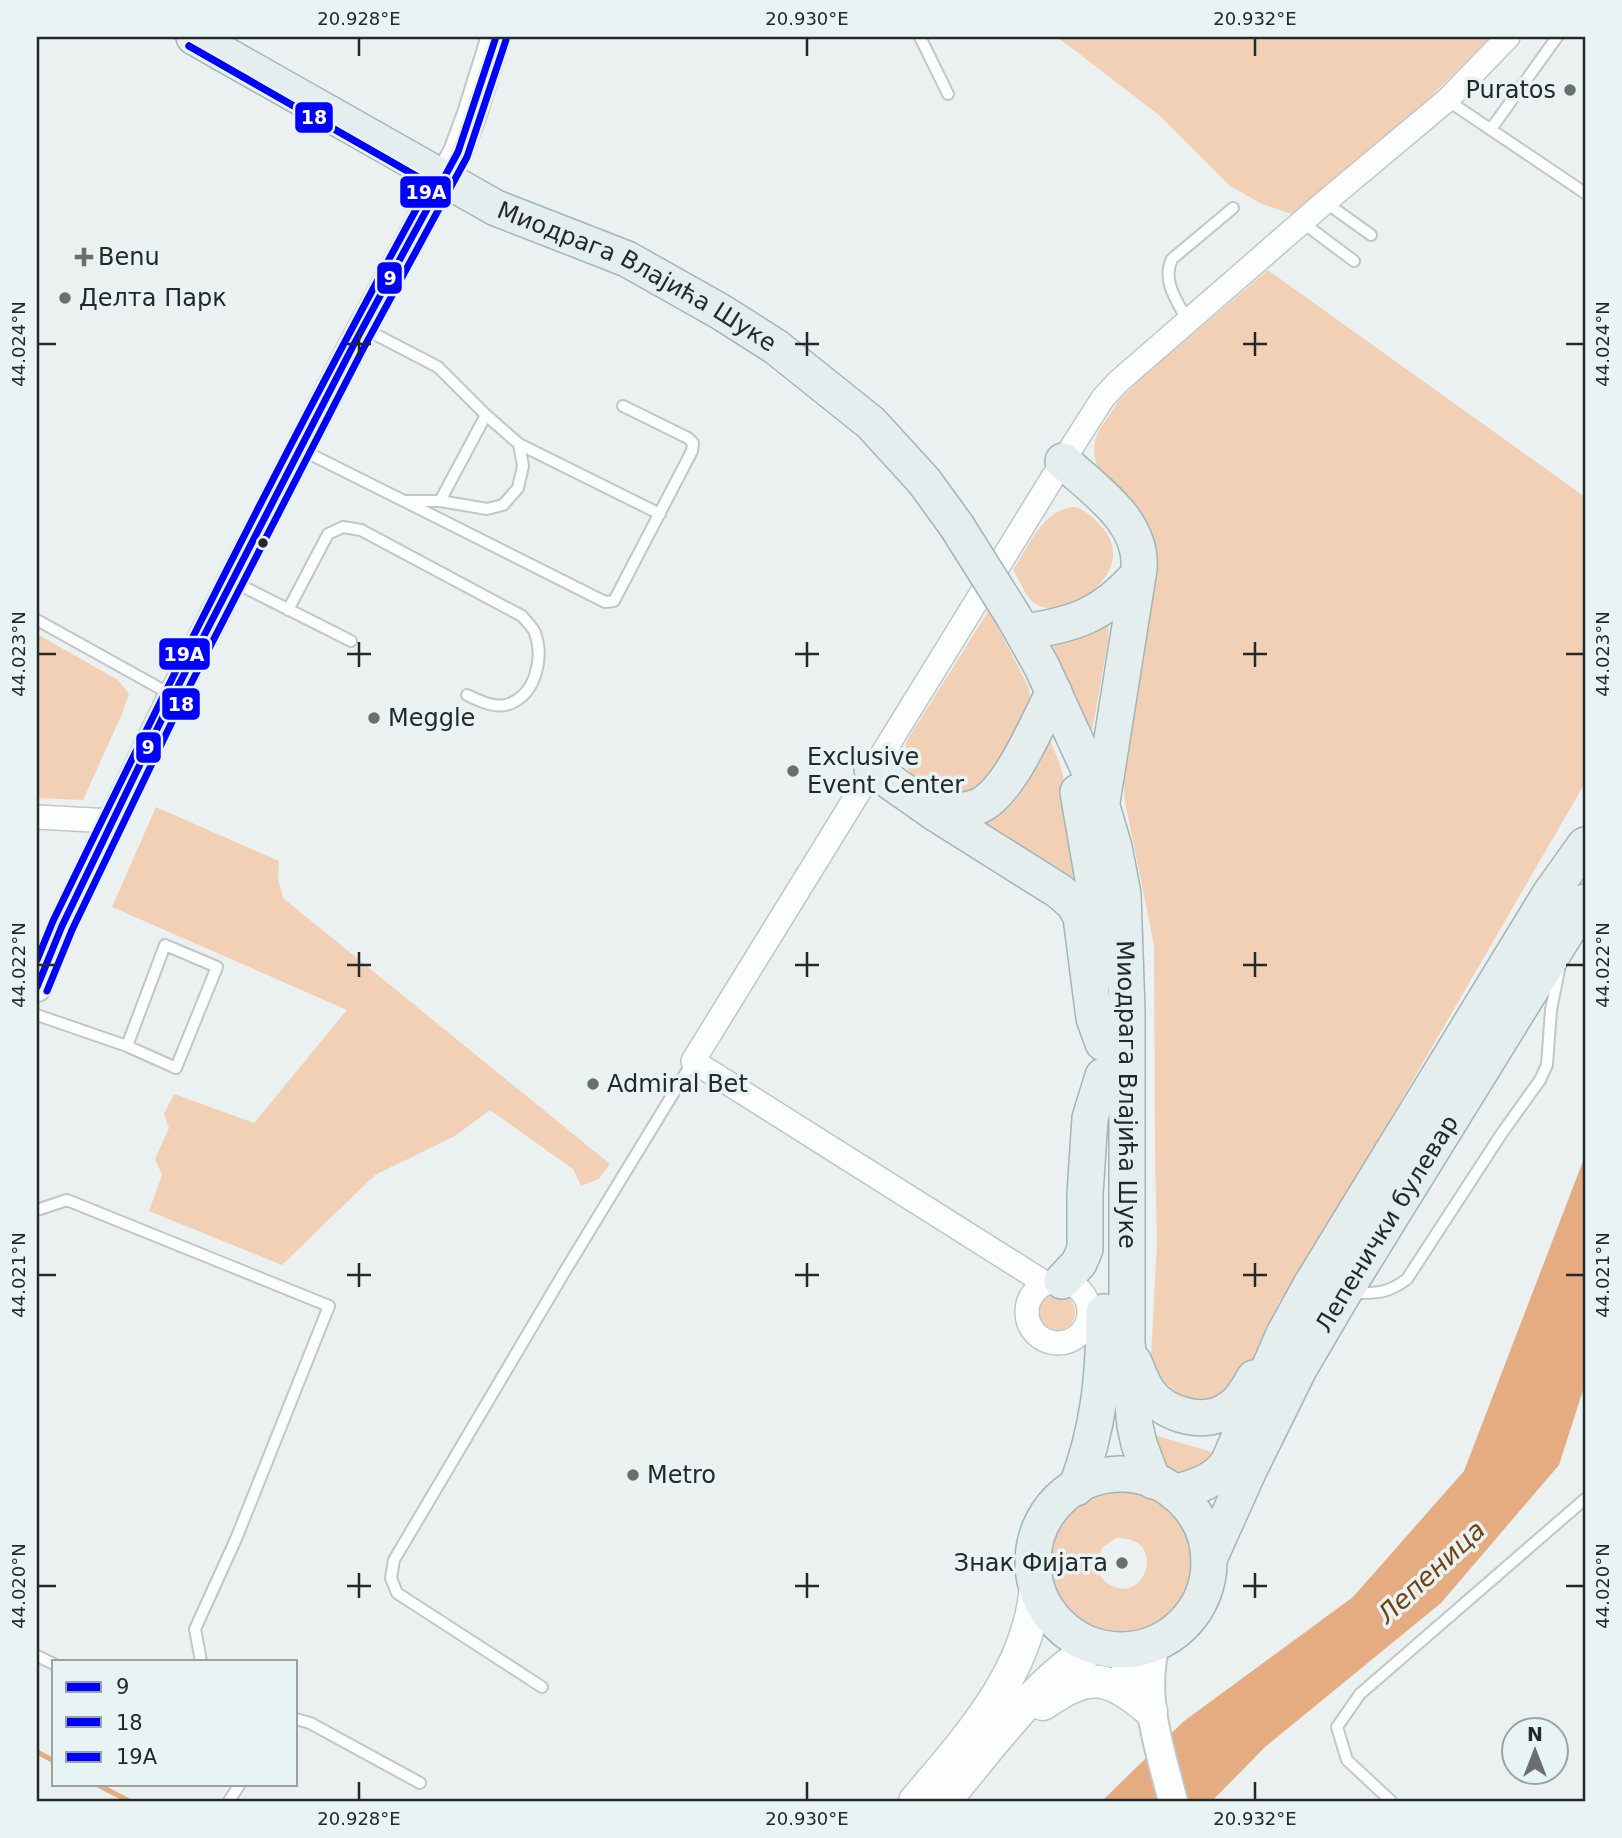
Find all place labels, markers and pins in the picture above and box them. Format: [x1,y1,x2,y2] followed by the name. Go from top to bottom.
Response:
[1466,76,1556,104] place label: Puratos
[1562,82,1578,98] marker: Puratos
[98,243,160,271] place label: Benu
[76,249,92,265] marker: Benu
[79,284,227,312] place label: Делта Парк
[57,290,73,306] marker: Делта Парк
[256,536,270,550] unlabelled marker
[388,704,475,732] place label: Meggle
[366,710,382,726] marker: Meggle
[807,743,964,799] place label: Exclusive Event Center
[785,763,801,779] marker: Exclusive Event Center
[607,1070,748,1098] place label: Admiral Bet
[585,1076,601,1092] marker: Admiral Bet
[647,1461,716,1489] place label: Metro
[625,1467,641,1483] marker: Metro
[954,1549,1108,1577] place label: Знак Фијата
[1114,1555,1130,1571] marker: Знак Фијата

